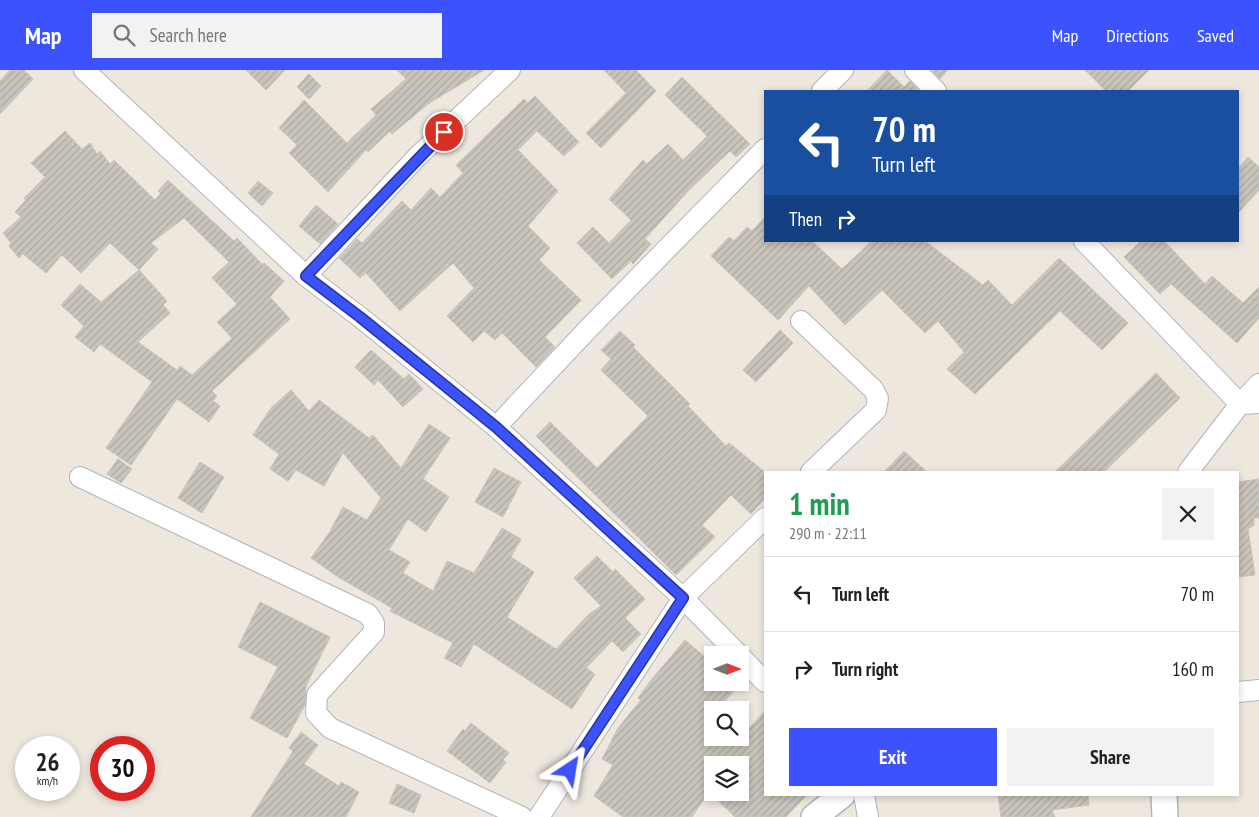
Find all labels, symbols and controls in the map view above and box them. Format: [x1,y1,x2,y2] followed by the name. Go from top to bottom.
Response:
[92,13,442,58] search box
[25,20,62,51] text: Map
[110,21,138,49] icon: search
[150,23,227,47] text: Search here
[1052,24,1078,47] text: Map
[1106,24,1169,47] text: Directions
[1197,24,1234,47] text: Saved
[872,106,936,152] text: 70 m
[789,110,854,175] icon: left
[423,111,465,153] pin
[430,118,458,146] icon: arrive
[872,150,936,178] text: Turn left
[832,205,860,233] icon: right
[789,207,822,231] text: Then
[789,484,850,523] text: 1 min
[1162,488,1214,540] button: close
[789,523,867,543] text: 290 m · 22:11
[789,580,817,608] icon: left
[832,582,889,606] text: Turn left
[1181,582,1214,606] text: 70 m
[704,646,749,691] north arrow
[704,646,749,801] map controls
[789,655,817,683] icon: right
[832,657,898,681] text: Turn right
[1172,657,1214,681] text: 160 m
[704,701,749,746] button: search
[789,728,997,786] button: Exit
[1007,728,1214,786] button: Share
[90,736,155,801] speed limit sign: 30
[543,743,595,795] position arrow
[36,746,59,778] text: 26
[704,756,749,801] button: layers
[37,773,58,788] text: km/h

